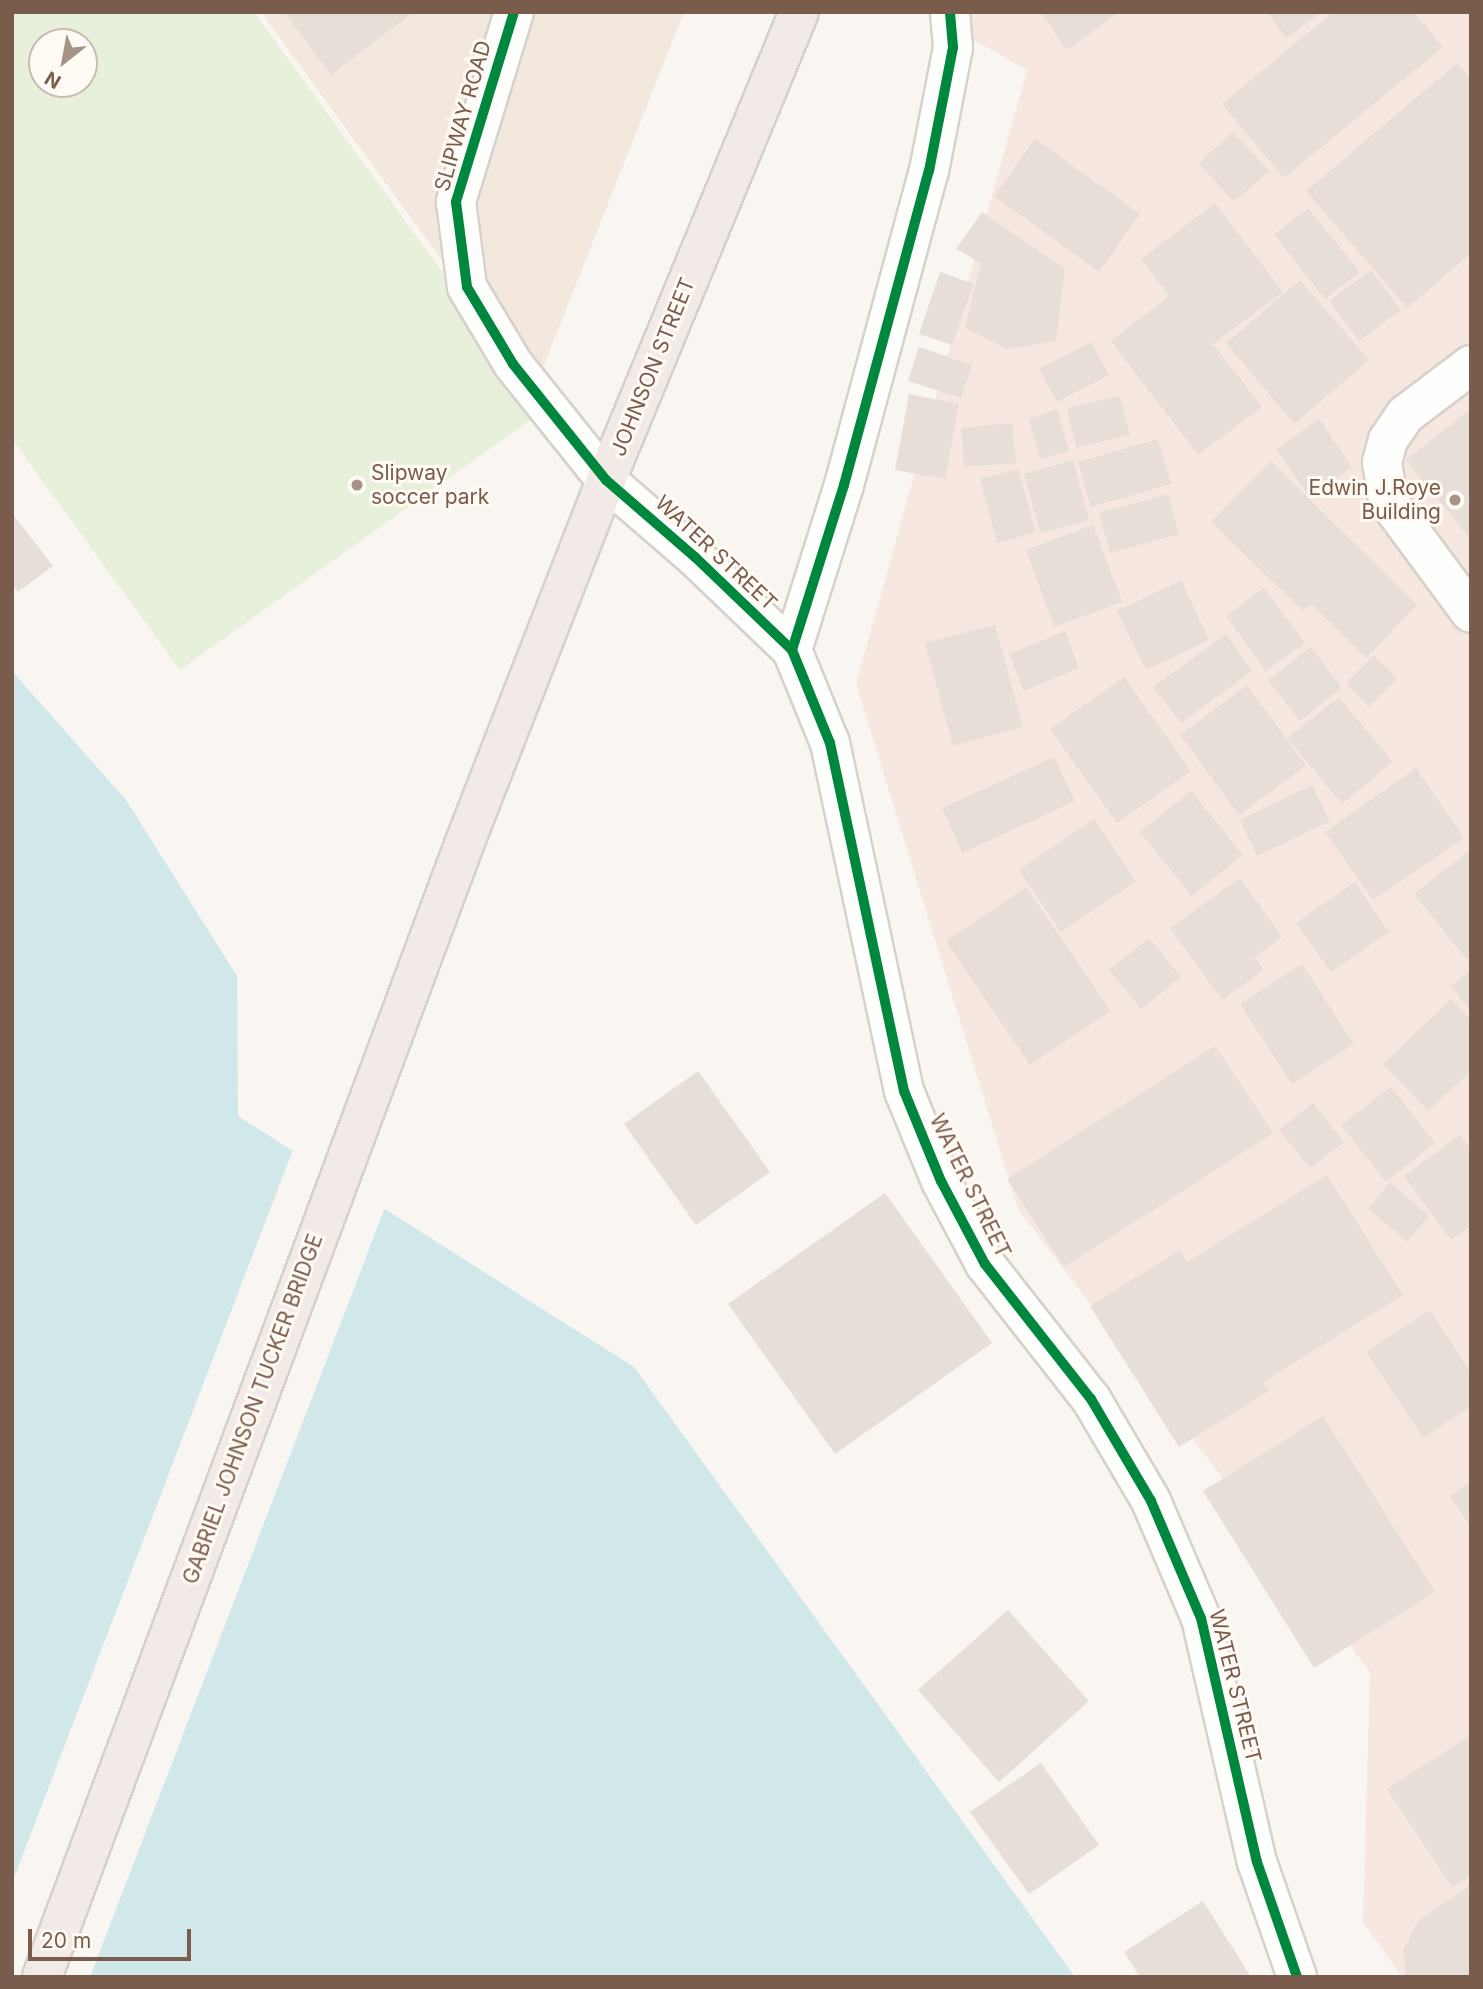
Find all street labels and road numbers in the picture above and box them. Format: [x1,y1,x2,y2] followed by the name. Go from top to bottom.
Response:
[429,38,497,194] street label: SLIPWAY ROAD
[606,274,700,460] street label: JOHNSON STREET
[650,490,782,616] street label: WATER STREET
[924,1110,1016,1262] street label: WATER STREET
[178,1231,328,1587] street label: GABRIEL JOHNSON TUCKER BRIDGE
[1204,1607,1266,1765] street label: WATER STREET

